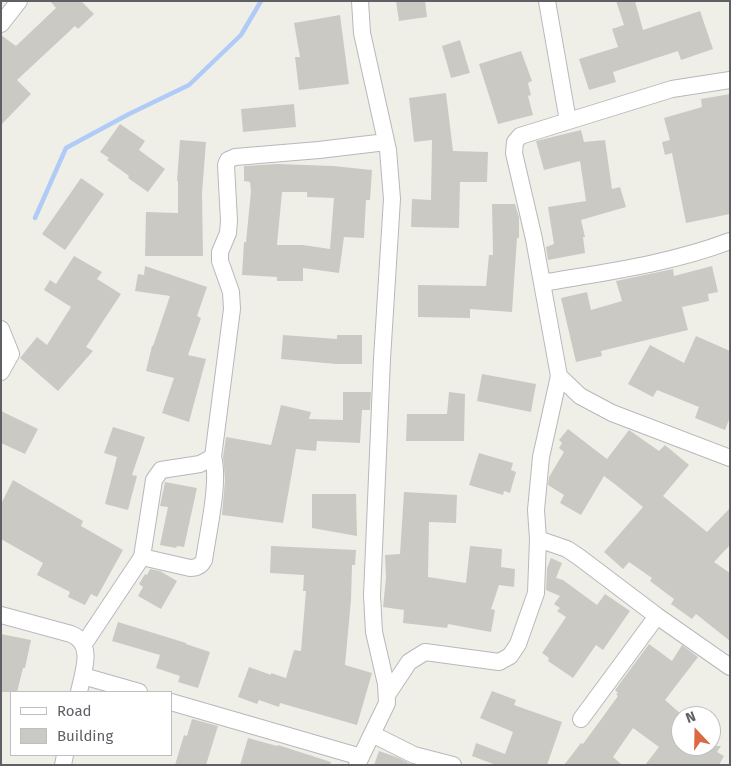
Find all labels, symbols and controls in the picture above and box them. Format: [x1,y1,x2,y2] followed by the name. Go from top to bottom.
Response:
[10,691,172,756] legend
[57,702,92,720] text: Road
[671,706,721,756] north arrow
[683,708,698,727] text: N
[57,727,113,745] text: Building

